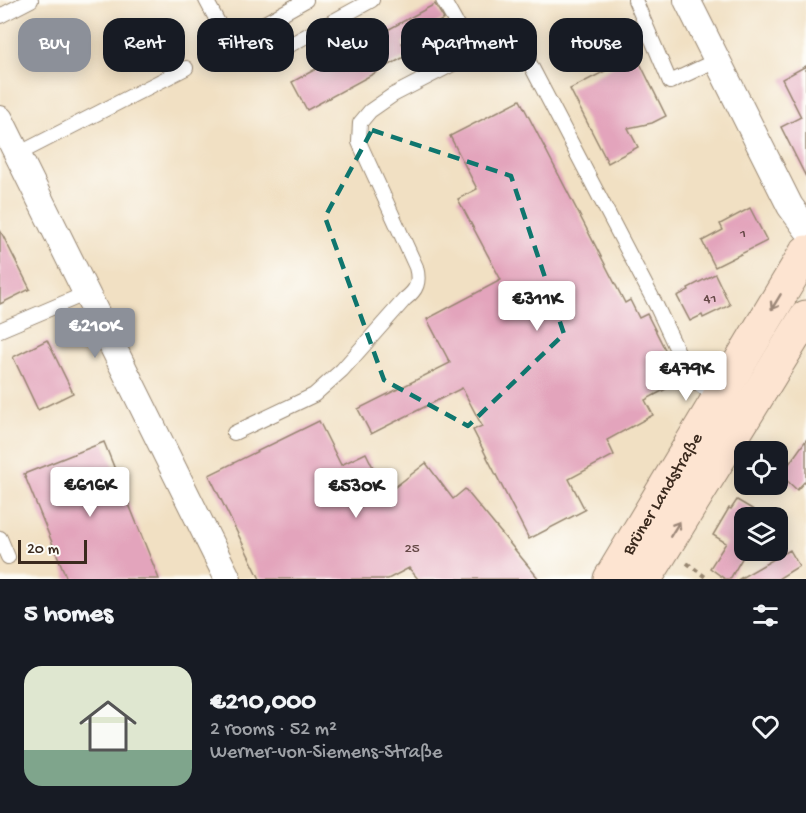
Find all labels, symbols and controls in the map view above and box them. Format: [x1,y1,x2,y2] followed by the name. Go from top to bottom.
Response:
[18,18,91,72] chip: Buy
[103,18,185,72] chip: Rent
[197,18,294,72] chip: Filters
[306,18,389,72] chip: New
[401,18,537,72] chip: Apartment
[549,18,643,72] chip: House
[739,225,746,243] house number: 1
[495,281,579,332] pin: €311K
[512,289,562,312] text: €311K
[703,290,717,308] house number: 41
[770,293,782,310] one-way arrow
[53,308,137,359] pin: €210K
[69,316,121,339] text: €210K
[644,351,728,402] pin: €479K
[660,359,712,382] text: €479K
[618,429,709,560] street label: Brüner Landstraße
[734,441,788,561] map controls
[734,441,788,495] button: locate
[48,467,132,518] pin: €616K
[314,468,398,519] pin: €530K
[64,475,116,498] text: €616K
[328,476,384,499] text: €530K
[734,507,788,561] button: layers
[670,521,682,538] one-way arrow
[18,537,87,564] scale bar
[404,540,420,558] house number: 25
[27,541,59,560] text: 20 m
[749,599,782,632] icon: filters
[24,600,113,631] text: 5 homes
[210,688,316,719] text: €210,000
[72,690,144,762] icon: home
[749,710,782,743] icon: heart
[210,719,337,742] text: 2 rooms · 52 m²
[210,742,442,765] text: Werner-von-Siemens-Straße

